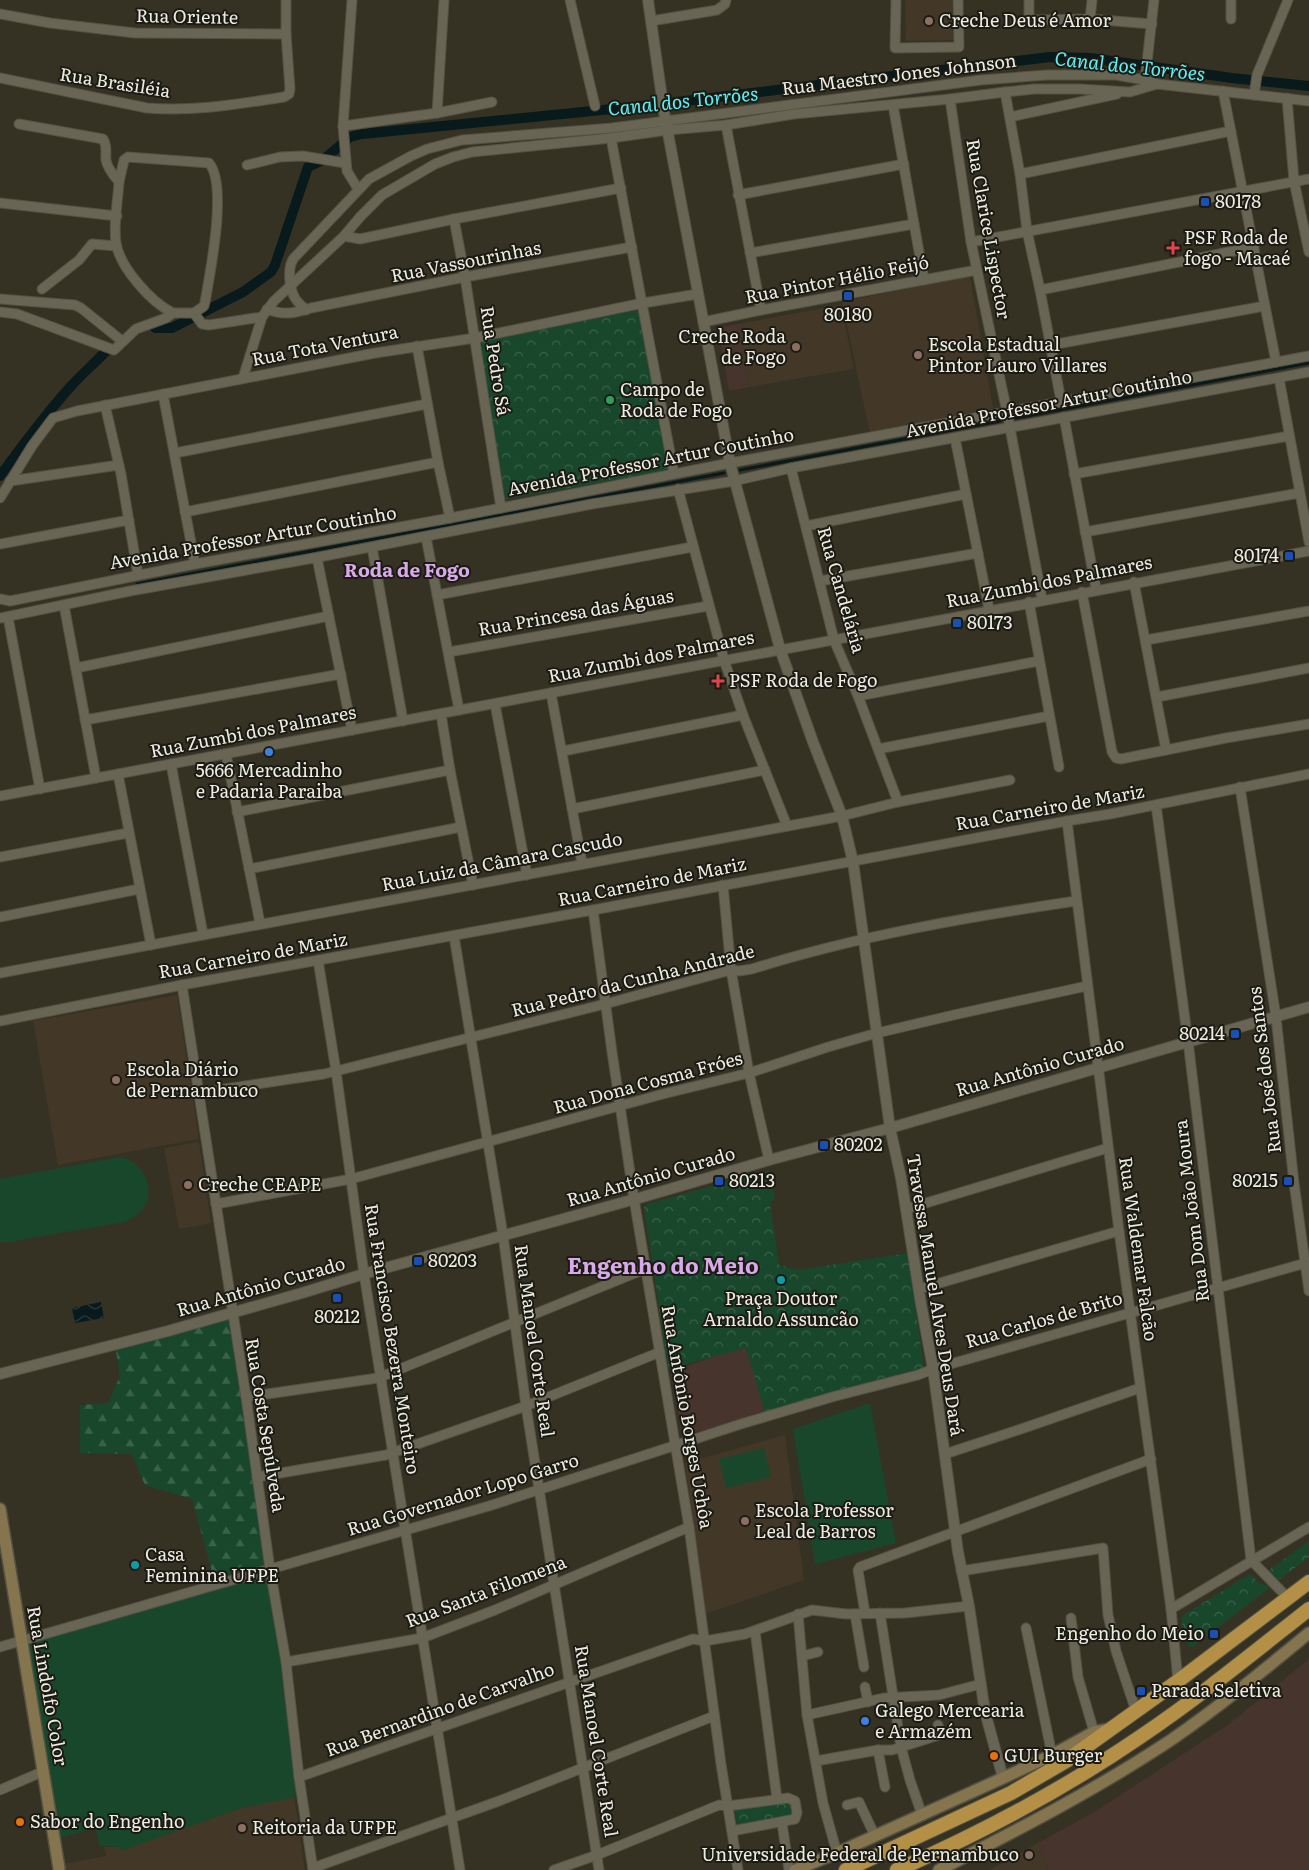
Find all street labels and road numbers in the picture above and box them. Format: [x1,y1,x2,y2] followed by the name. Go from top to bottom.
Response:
[136,1,238,30] street label: Rua Oriente
[780,46,1018,101] street label: Rua Maestro Jones Johnson
[58,59,173,104] street label: Rua Brasiléia
[960,137,1019,321] street label: Rua Clarice Lispector
[388,233,543,288] street label: Rua Vassourinhas
[742,247,931,310] street label: Rua Pintor Hélio Feijó
[474,304,519,418] street label: Rua Pedro Sá
[249,317,400,372] street label: Rua Tota Ventura
[903,362,1194,444] street label: Avenida Professor Artur Coutinho
[505,420,796,502] street label: Avenida Professor Artur Coutinho
[107,498,398,575] street label: Avenida Professor Artur Coutinho
[811,523,873,656] street label: Rua Candelária
[943,547,1154,614] street label: Rua Zumbi dos Palmares
[476,581,676,642] street label: Rua Princesa das Águas
[545,622,756,689] street label: Rua Zumbi dos Palmares
[147,697,358,764] street label: Rua Zumbi dos Palmares
[953,777,1147,836] street label: Rua Carneiro de Mariz
[379,824,624,897] street label: Rua Luiz da Câmara Cascudo
[555,849,748,912] street label: Rua Carneiro de Mariz
[156,925,350,984] street label: Rua Carneiro de Mariz
[508,936,757,1023] street label: Rua Pedro da Cunha Andrade
[1240,985,1287,1155] street label: Rua José dos Santos
[952,1029,1127,1103] street label: Rua Antônio Curado
[550,1043,745,1120] street label: Rua Dona Cosma Fróes
[1166,1118,1215,1304] street label: Rua Dom João Moura
[563,1139,738,1213] street label: Rua Antônio Curado
[901,1152,972,1438] street label: Travessa Manuel Alves Deus Dará
[1113,1155,1166,1343] street label: Rua Waldemar Falcão
[359,1201,428,1476] street label: Rua Francisco Bezerra Monteiro
[509,1243,562,1439] street label: Rua Manoel Corte Real
[173,1249,348,1323] street label: Rua Antônio Curado
[962,1283,1125,1354] street label: Rua Carlos de Brito
[655,1303,722,1531] street label: Rua Antônio Borges Uchôa
[239,1336,294,1514] street label: Rua Costa Sepúlveda
[343,1445,582,1542] street label: Rua Governador Lopo Garro
[401,1547,570,1634] street label: Rua Santa Filomena
[21,1604,76,1768] street label: Rua Lindolfo Color
[569,1643,626,1839] street label: Rua Manoel Corte Real
[321,1655,558,1763] street label: Rua Bernardino de Carvalho

